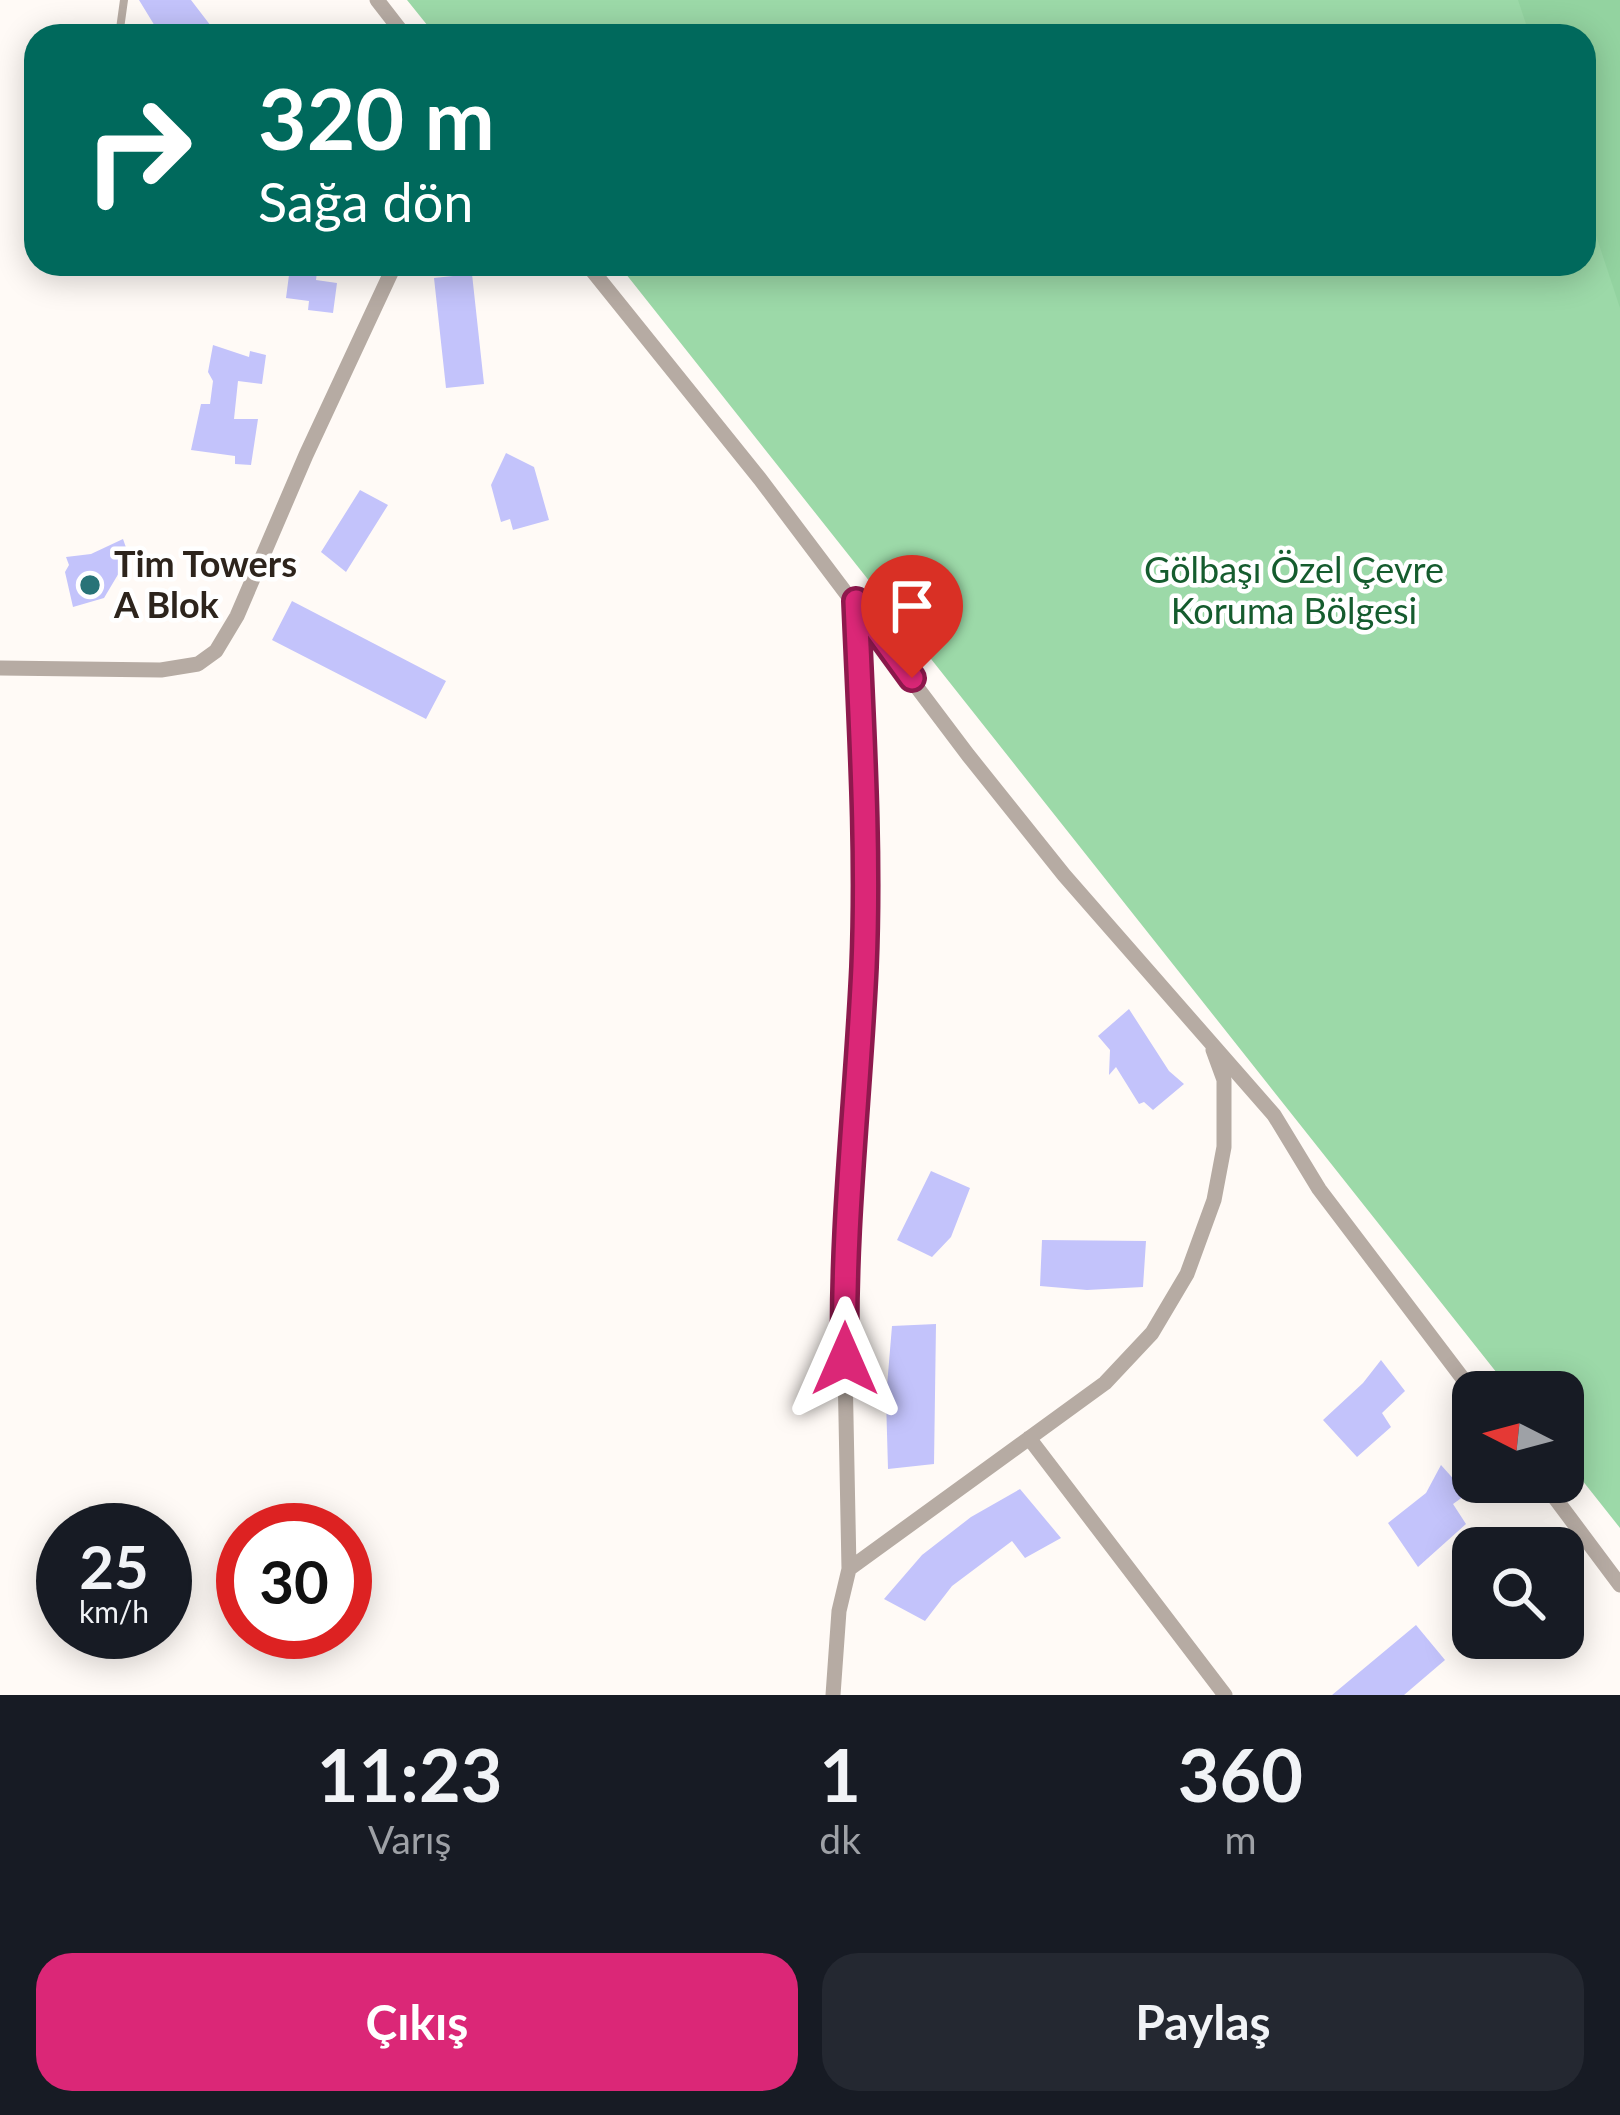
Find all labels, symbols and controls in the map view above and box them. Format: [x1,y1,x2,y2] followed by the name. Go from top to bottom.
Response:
[258,67,495,168] text: 320 m
[60,72,216,228] icon: right
[258,169,474,234] text: Sağa dön
[113,541,297,626] place label: Tim Towers A Blok
[1144,547,1444,632] park label: Gölbaşı Özel Çevre Koruma Bölgesi
[861,555,963,678] pin
[77,572,103,598] marker: Tim Towers A Blok
[879,573,945,639] icon: arrive
[782,1296,908,1422] position arrow
[1452,1371,1584,1503] north arrow
[1452,1371,1584,1659] map controls
[216,1503,372,1659] speed limit sign: 30
[1452,1527,1584,1659] button: search
[79,1530,149,1602] text: 25
[79,1593,149,1629] text: km/h
[317,1731,502,1817] text: 11:23
[819,1731,861,1817] text: 1
[1178,1731,1303,1817] text: 360
[368,1816,451,1862] text: Varış
[819,1816,861,1862] text: dk
[1224,1816,1257,1862] text: m
[36,1953,798,2091] button: Çıkış
[822,1953,1584,2091] button: Paylaş

